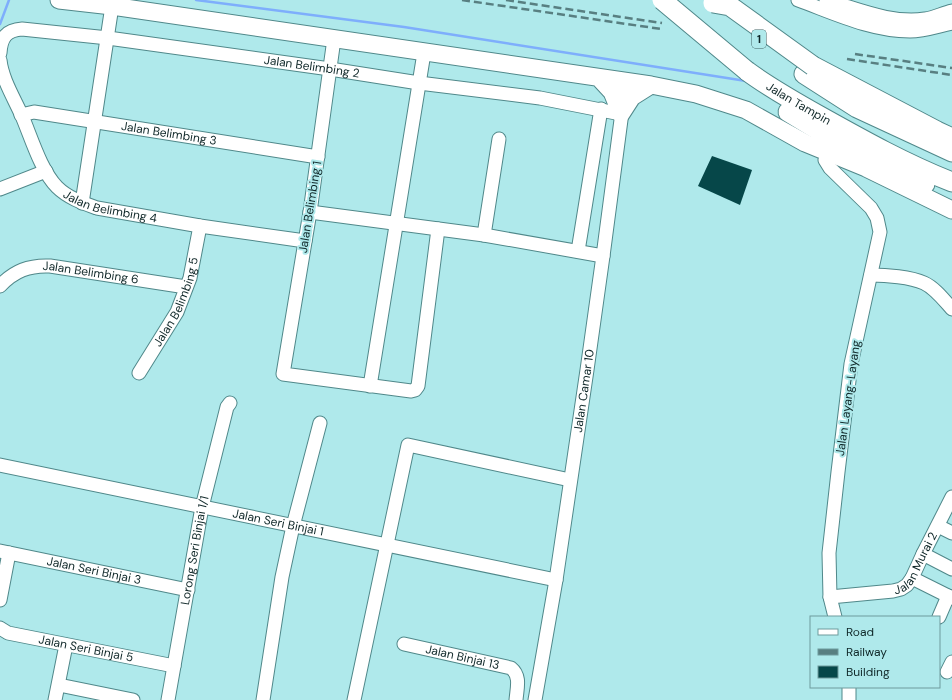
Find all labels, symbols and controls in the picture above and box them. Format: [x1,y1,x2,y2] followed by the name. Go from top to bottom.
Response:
[752,30,766,48] road number: 1
[263,52,361,82] street label: Jalan Belimbing 2
[763,78,834,129] street label: Jalan Tampin
[120,118,218,149] street label: Jalan Belimbing 3
[295,160,325,254] street label: Jalan Belimbing 1
[60,186,158,226] street label: Jalan Belimbing 4
[149,256,202,350] street label: Jalan Belimbing 5
[42,258,140,288] street label: Jalan Belimbing 6
[832,339,864,457] street label: Jalan Layang-Layang
[570,348,598,434] street label: Jalan Camar 10
[177,494,212,606] street label: Lorong Seri Binjai 1/1
[231,505,325,540] street label: Jalan Seri Binjai 1
[892,529,941,598] street label: Jalan Murai 2
[45,553,143,588] street label: Jalan Seri Binjai 3
[810,616,940,688] legend
[846,624,874,640] text: Road
[37,631,135,666] street label: Jalan Seri Binjai 5
[424,641,501,673] street label: Jalan Binjai 13
[846,644,887,660] text: Railway
[846,664,890,680] text: Building

